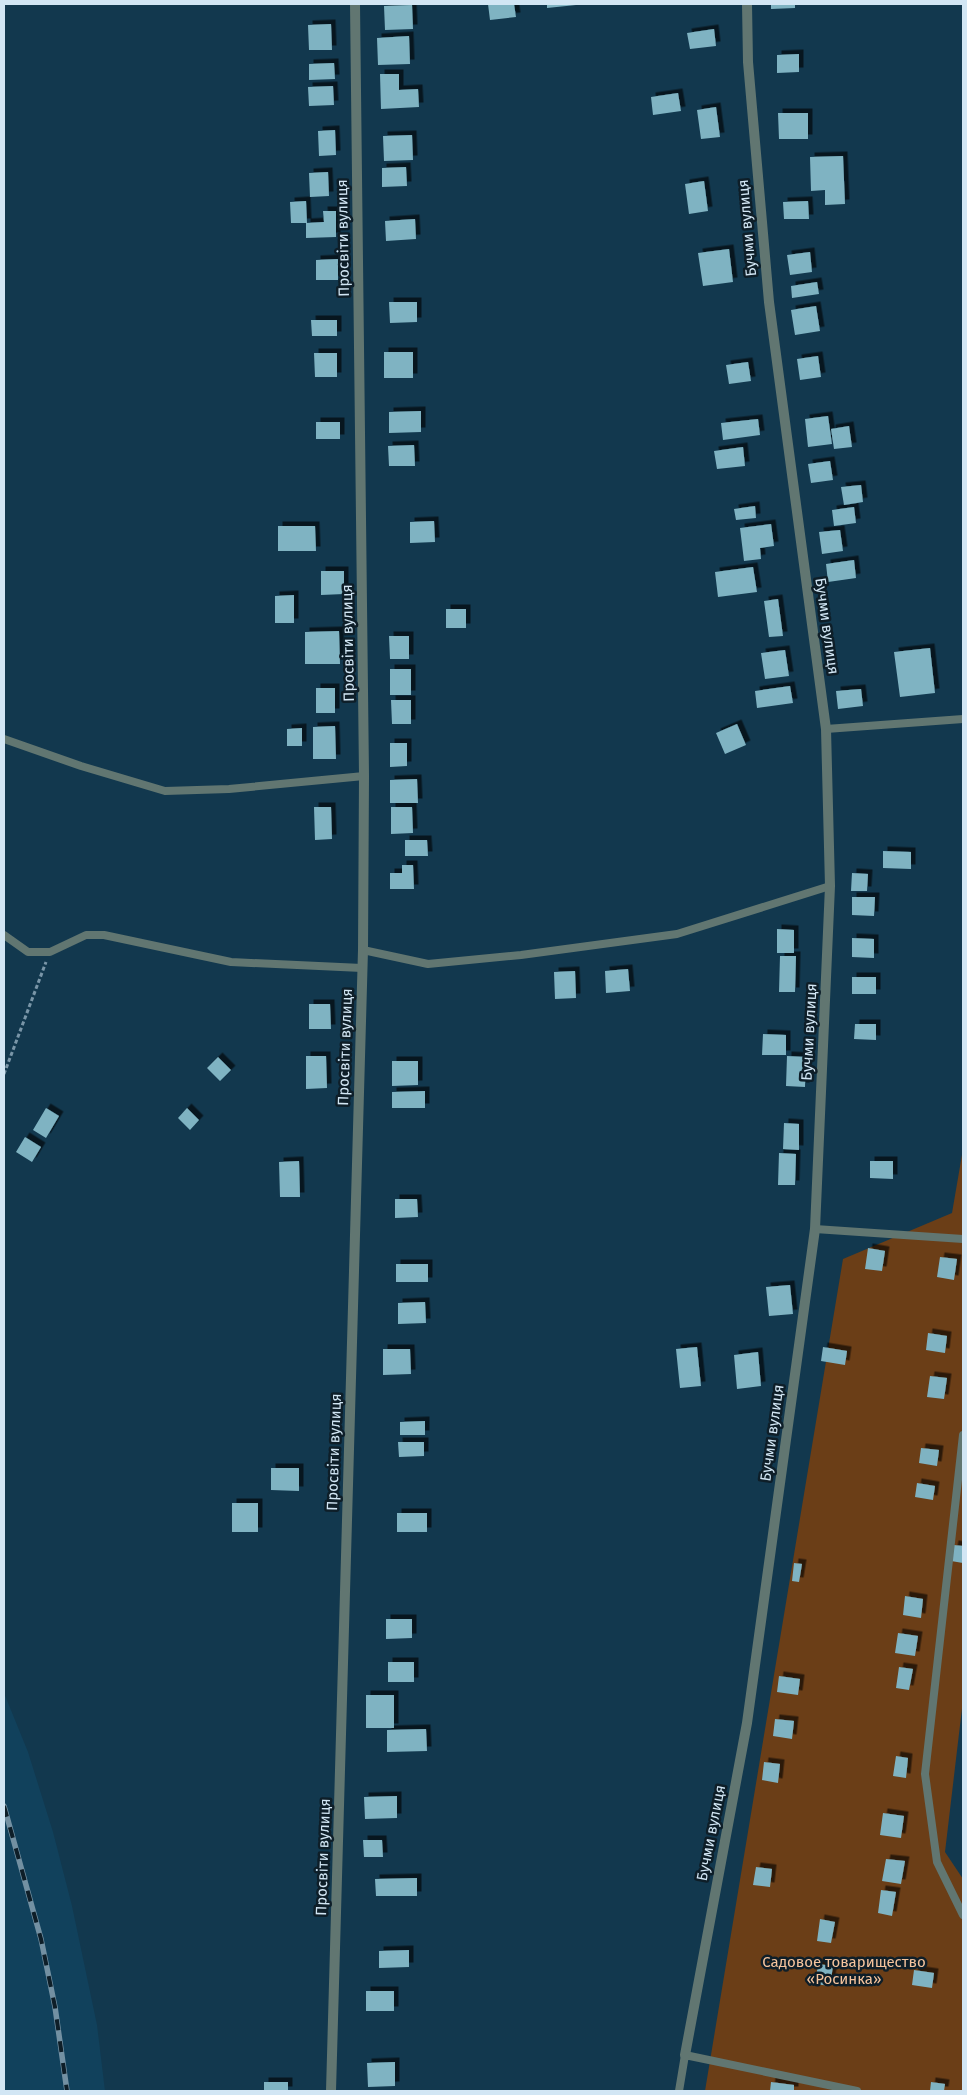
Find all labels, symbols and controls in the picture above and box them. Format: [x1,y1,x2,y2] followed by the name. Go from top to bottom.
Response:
[333,179,353,297] street label: Просвіти вулиця
[734,179,760,277] street label: Бучми вулиця
[811,576,843,676] street label: Бучми вулиця
[338,584,358,702] street label: Просвіти вулиця
[797,983,821,1081] street label: Бучми вулиця
[334,988,356,1106] street label: Просвіти вулиця
[756,1383,788,1483] street label: Бучми вулиця
[323,1393,345,1511] street label: Просвіти вулиця
[693,1783,729,1883] street label: Бучми вулиця
[312,1798,334,1916] street label: Просвіти вулиця
[762,1953,926,1988] park label: Садовое товарищество «Росинка»

